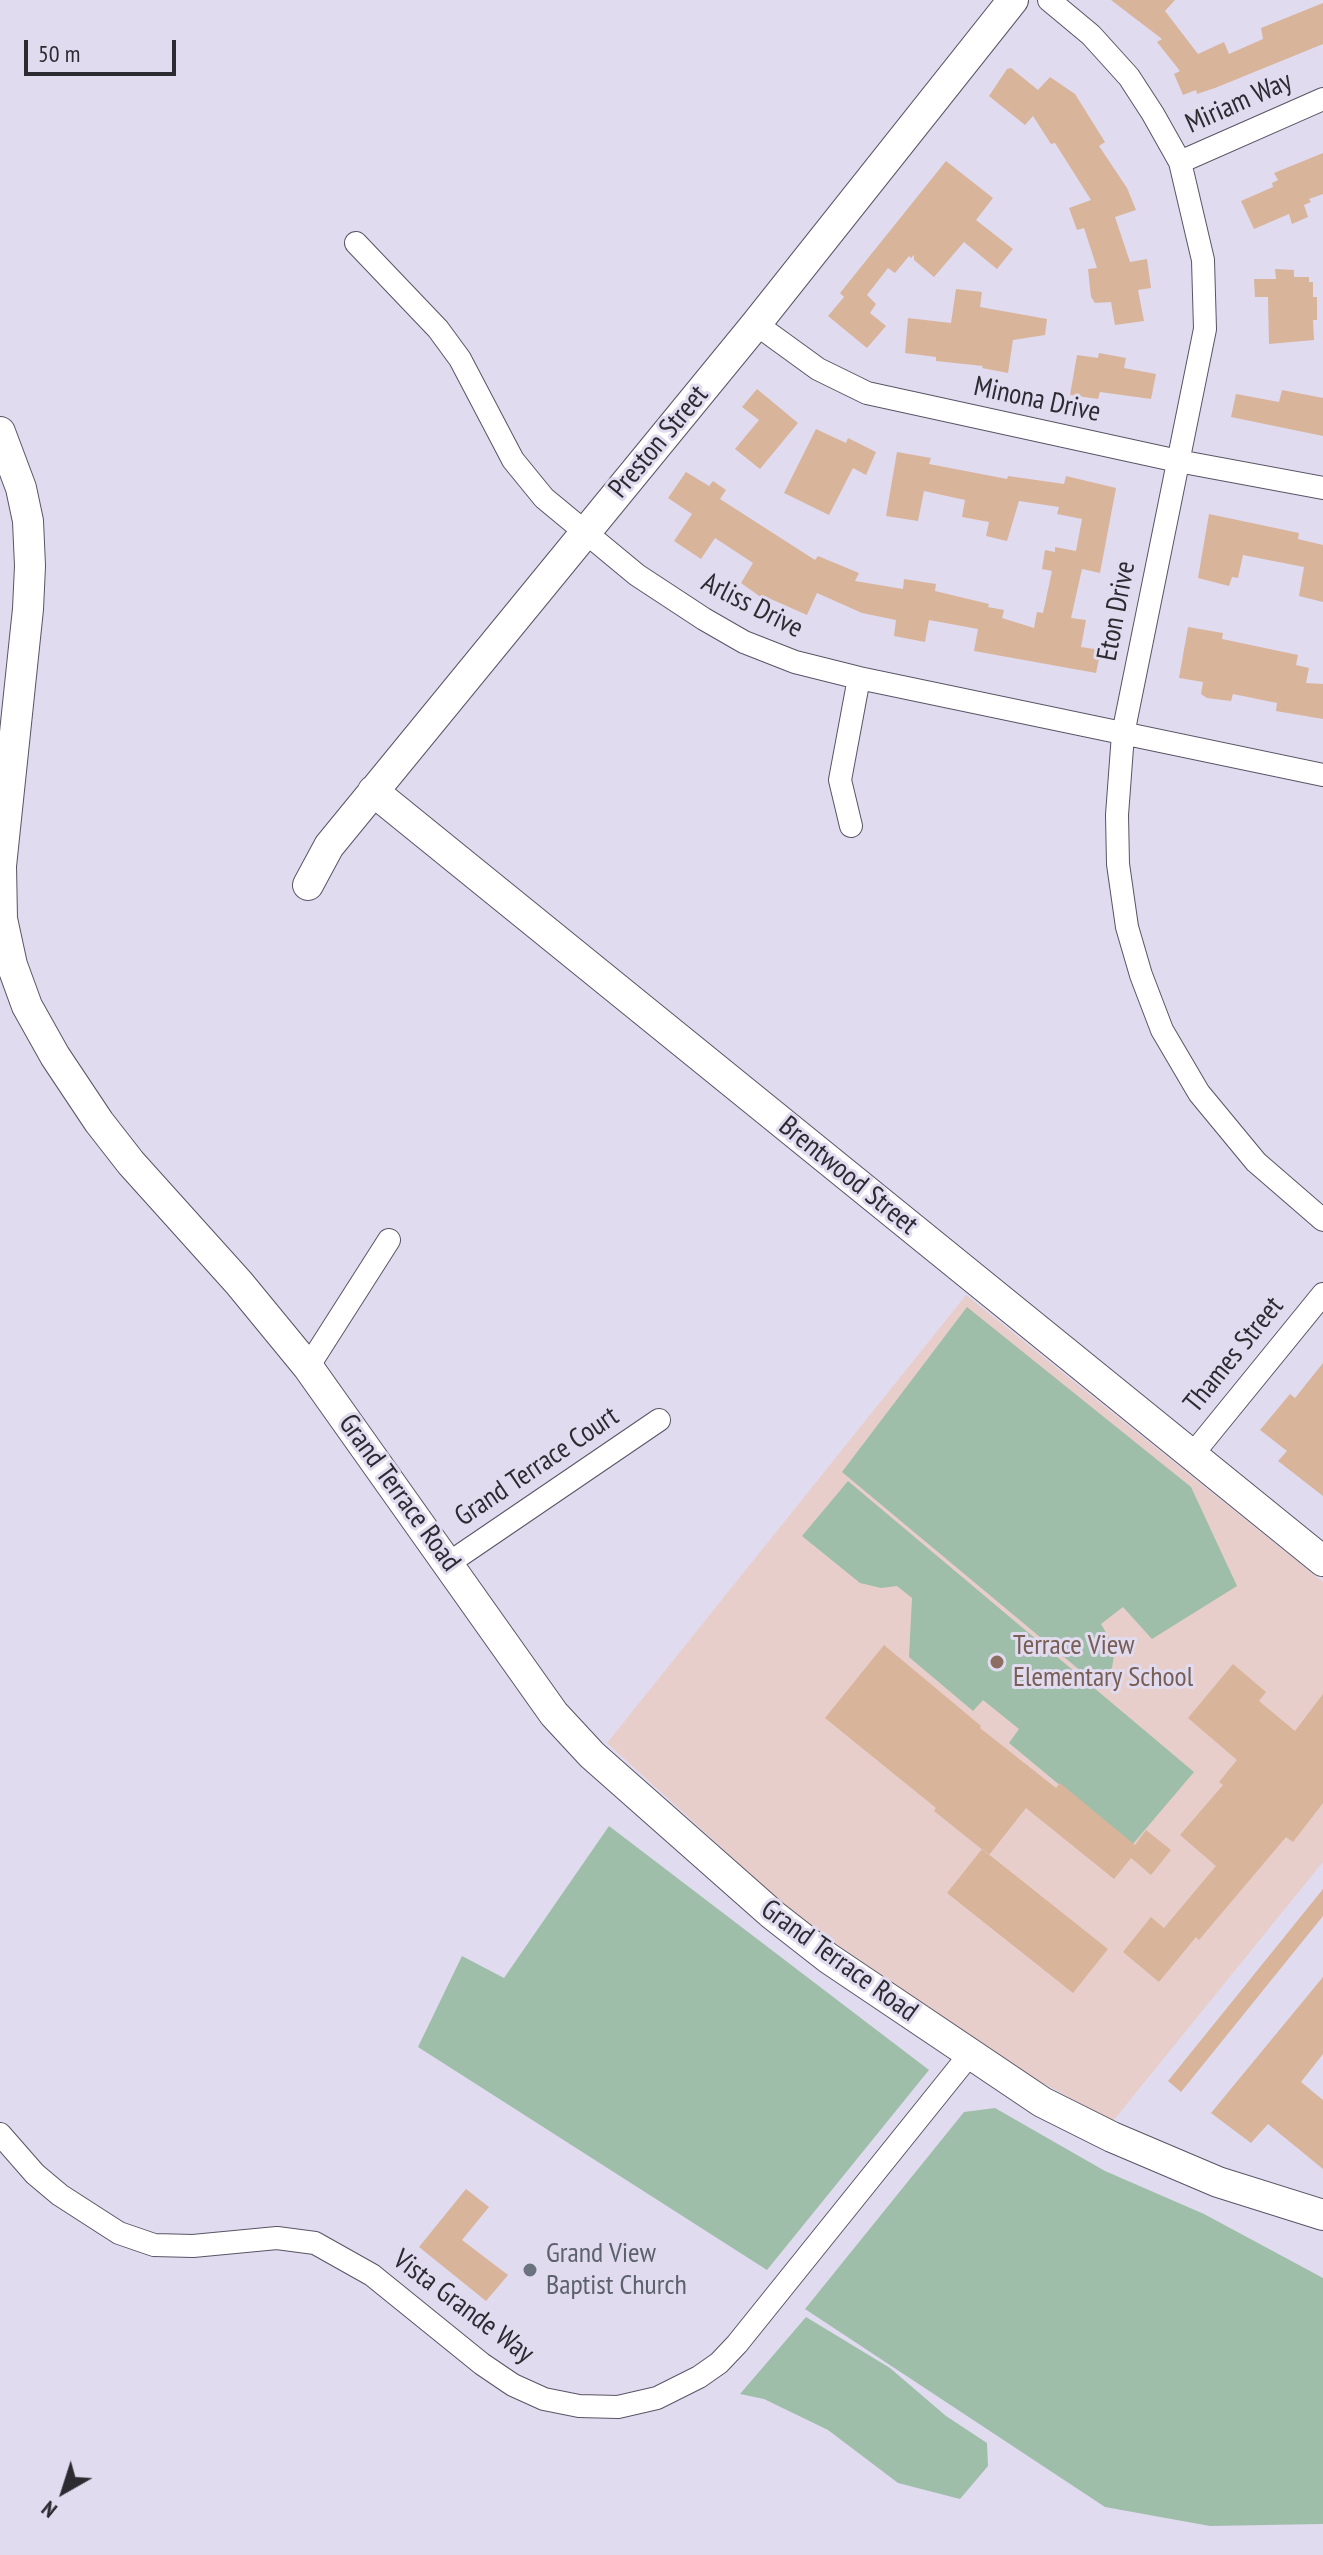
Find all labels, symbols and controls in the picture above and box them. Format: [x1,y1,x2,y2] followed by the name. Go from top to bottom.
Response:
[28,24,180,74] scale bar
[38,38,80,69] text: 50 m
[1181,65,1297,141] street label: Miriam Way
[971,370,1103,430] street label: Minona Drive
[602,379,716,505] street label: Preston Street
[1091,558,1143,664] street label: Eton Drive
[696,566,808,646] street label: Arliss Drive
[772,1110,924,1242] street label: Brentwood Street
[1177,1290,1291,1420] street label: Thames Street
[449,1400,625,1534] street label: Grand Terrace Court
[331,1408,467,1578] street label: Grand Terrace Road
[1013,1629,1193,1695] place label: Terrace View Elementary School
[988,1653,1006,1671] marker: Terrace View Elementary School
[754,1893,924,2029] street label: Grand Terrace Road
[546,2237,687,2303] place label: Grand View Baptist Church
[386,2243,540,2371] street label: Vista Grande Way
[521,2261,539,2279] marker: Grand View Baptist Church
[24,2451,104,2531] north arrow
[35,2495,62,2524] text: N

